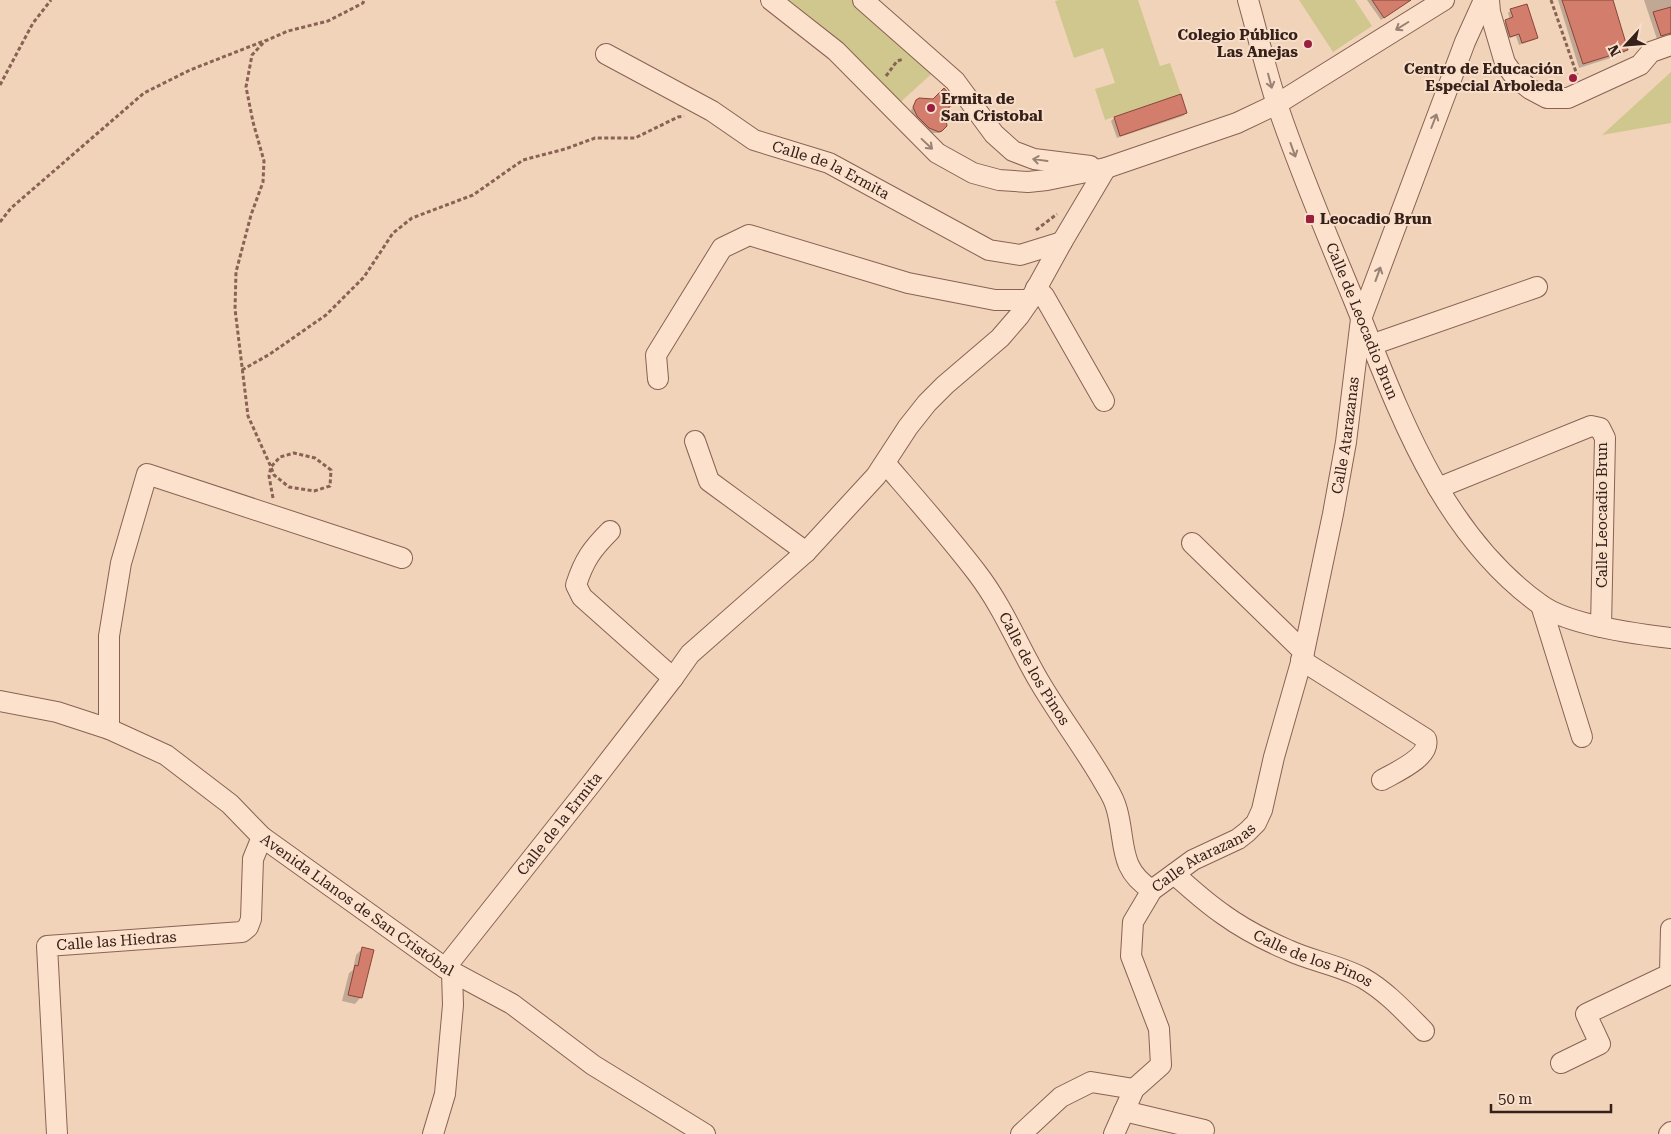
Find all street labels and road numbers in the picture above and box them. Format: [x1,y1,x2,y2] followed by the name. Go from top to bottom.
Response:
[770,137,892,203] street label: Calle de la Ermita
[1322,240,1402,402] street label: Calle de Leocadio Brun
[1328,376,1363,496] street label: Calle Atarazanas
[1593,442,1611,588] street label: Calle Leocadio Brun
[995,609,1074,729] street label: Calle de los Pinos
[513,769,606,879] street label: Calle de la Ermita
[1148,820,1259,896] street label: Calle Atarazanas
[257,830,457,980] street label: Avenida Llanos de San Cristóbal
[1250,926,1376,991] street label: Calle de los Pinos
[56,928,177,954] street label: Calle las Hiedras

